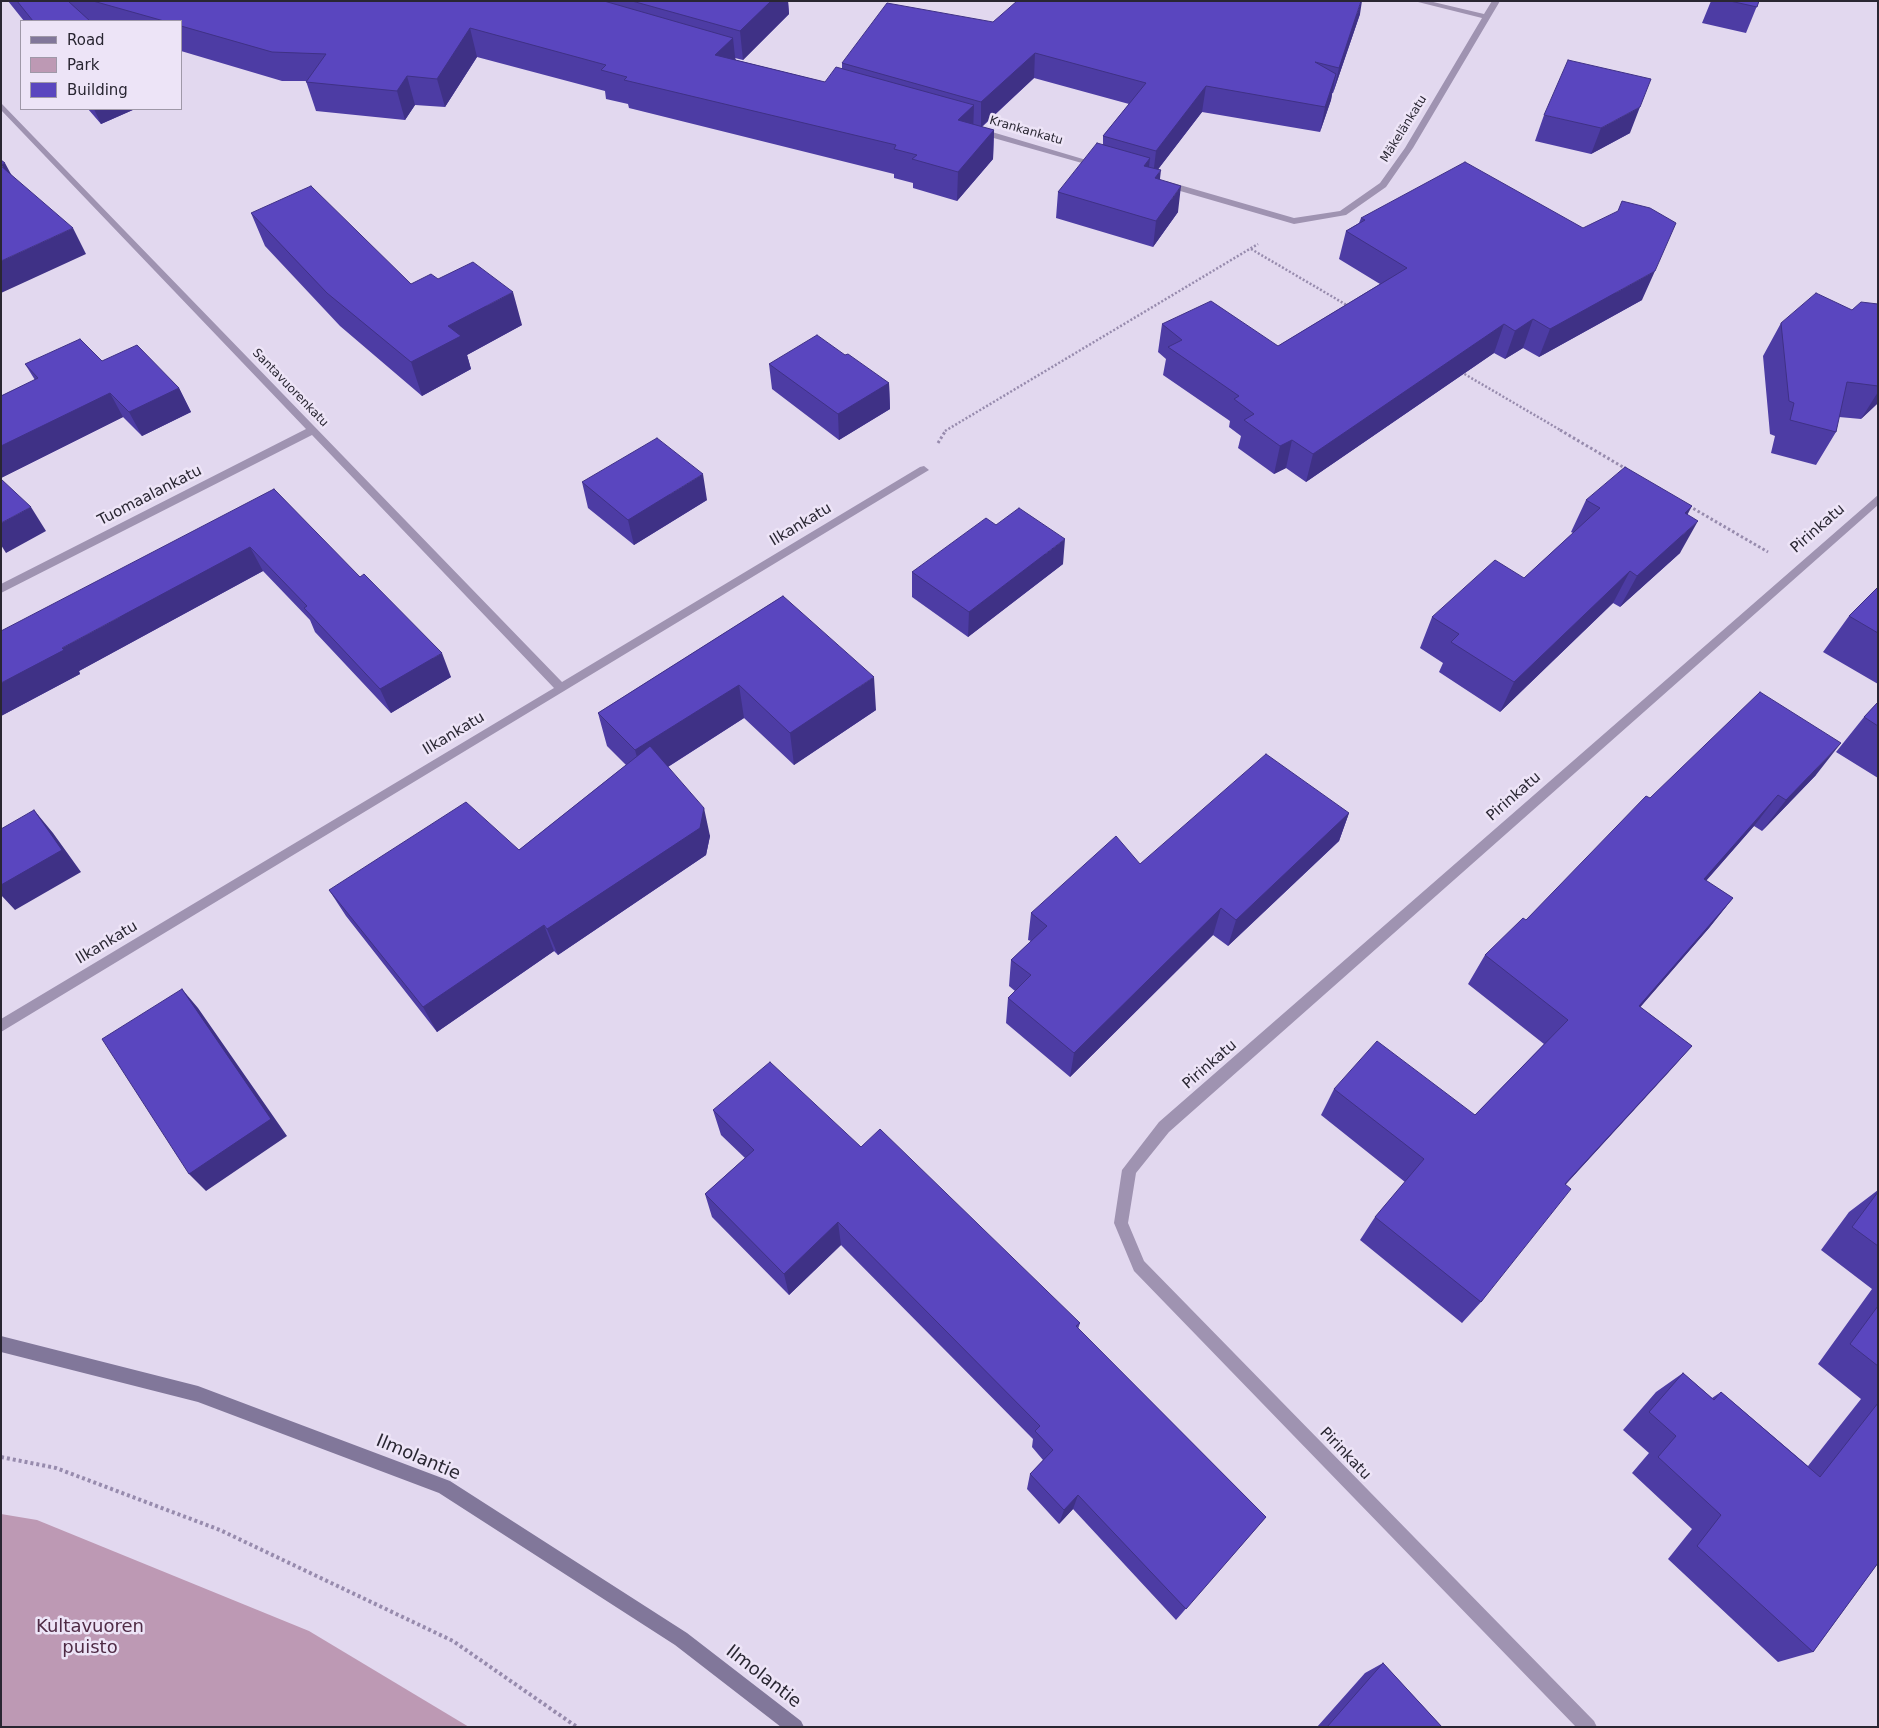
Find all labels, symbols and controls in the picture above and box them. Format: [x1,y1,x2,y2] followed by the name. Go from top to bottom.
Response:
[20,20,182,110] legend
[67,31,105,49] text: Road
[67,56,99,74] text: Park
[67,81,128,99] text: Building
[1378,93,1430,165] street label: Mäkelänkatu
[988,114,1064,148] street label: Krankankatu
[249,346,331,430] street label: Santavuorenkatu
[95,462,205,530] street label: Tuomaalankatu
[767,500,835,550] street label: Ilkankatu
[1787,501,1849,557] street label: Pirinkatu
[420,709,488,759] street label: Ilkankatu
[1483,769,1545,825] street label: Pirinkatu
[73,918,141,968] street label: Ilkankatu
[1179,1037,1241,1093] street label: Pirinkatu
[1316,1424,1374,1484] street label: Pirinkatu
[373,1431,463,1485] street label: Ilmolantie
[36,1616,144,1658] park label: Kultavuoren puisto
[721,1641,805,1713] street label: Ilmolantie

